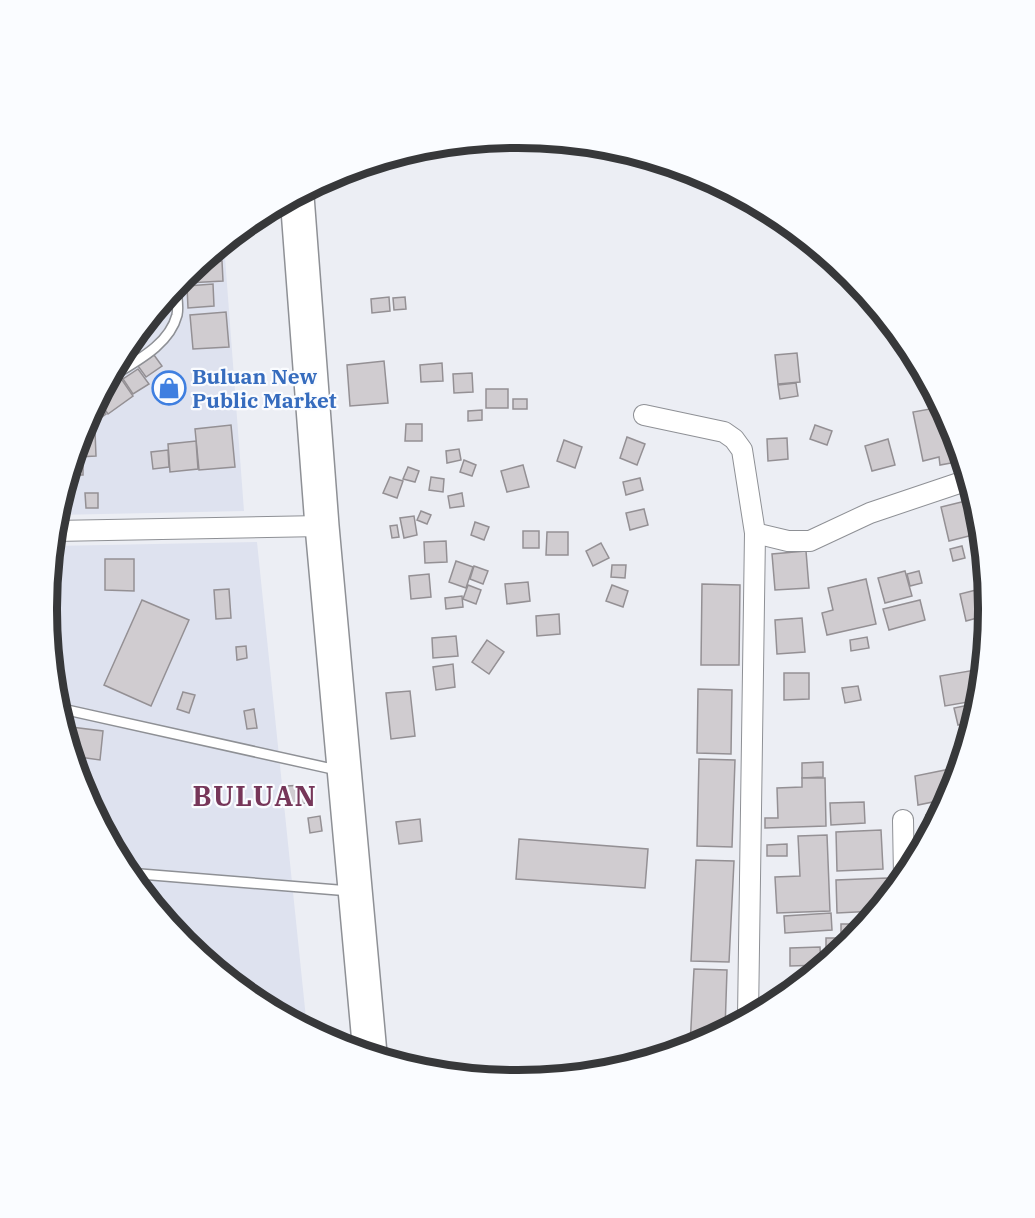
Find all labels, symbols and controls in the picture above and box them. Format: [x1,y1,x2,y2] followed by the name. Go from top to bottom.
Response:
[192,362,337,414] place label: Buluan New Public Market
[151,370,187,406] shop icon: Buluan New Public Market
[193,778,317,813] district label: BULUAN

